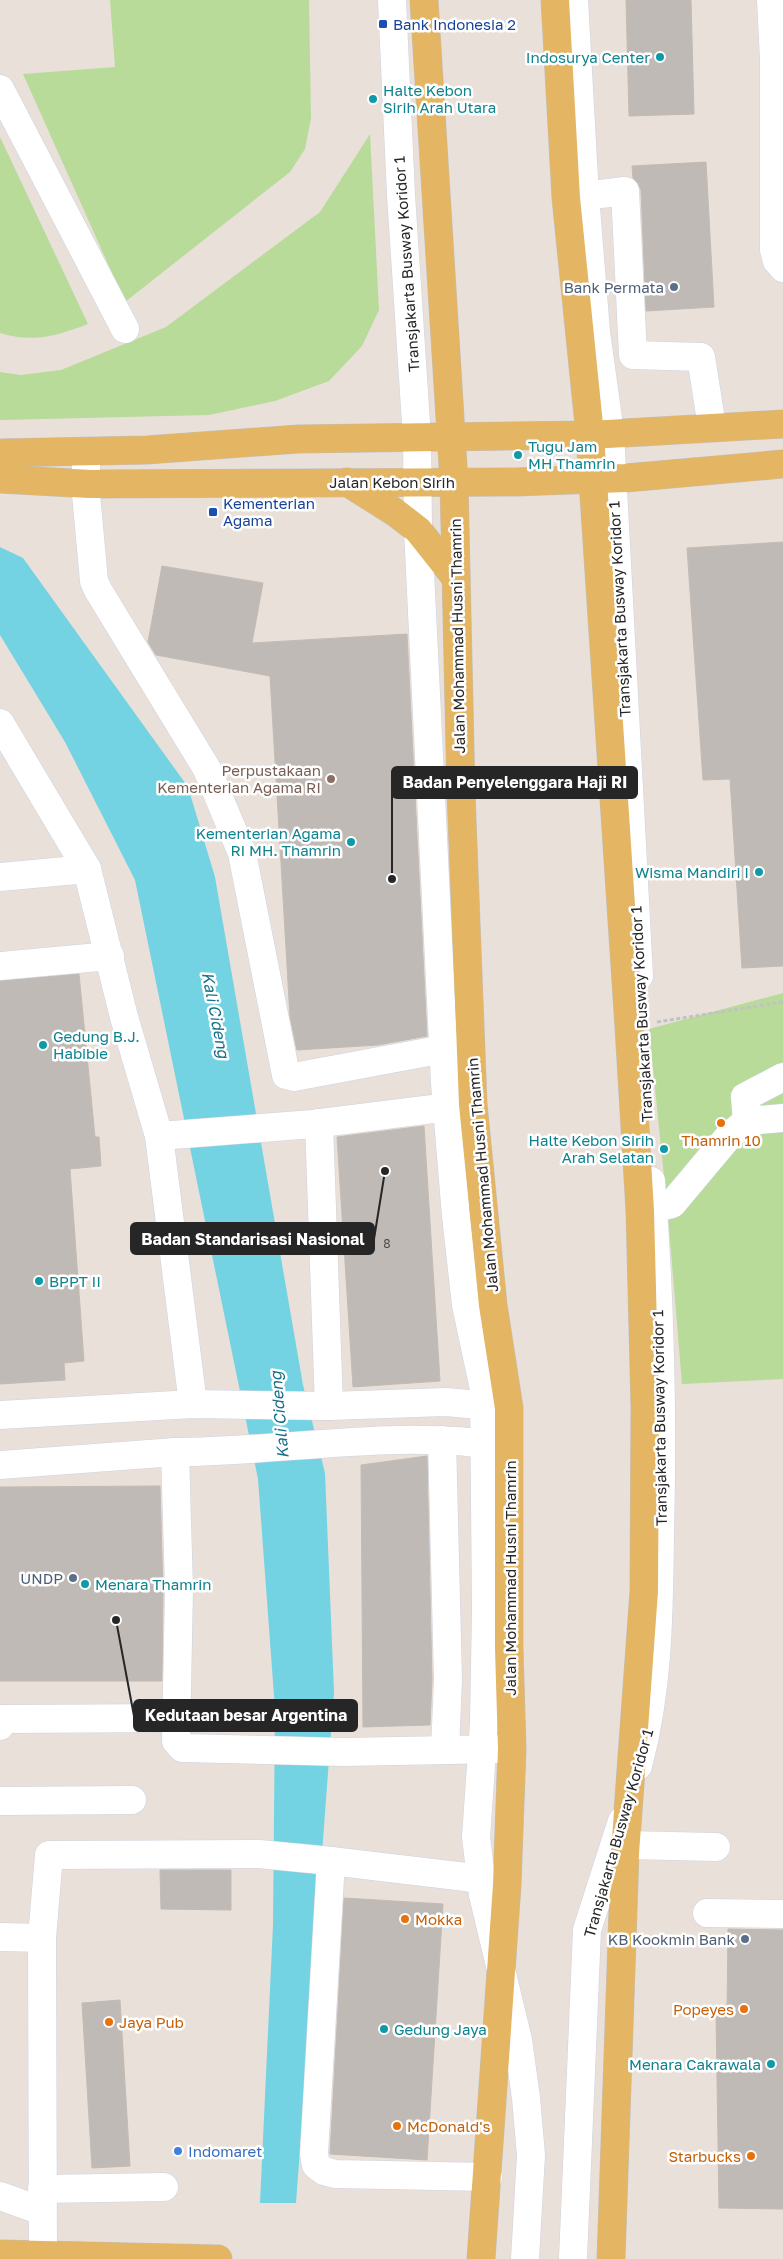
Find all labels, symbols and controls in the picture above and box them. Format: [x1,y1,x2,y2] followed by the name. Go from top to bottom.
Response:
[393,15,516,33] place label: Bank Indonesia 2
[377,18,389,30] marker: Bank Indonesia 2
[526,48,650,66] place label: Indosurya Center
[654,51,666,63] marker: Indosurya Center
[383,81,496,116] place label: Halte Kebon Sirih Arah Utara
[367,93,379,105] marker: Halte Kebon Sirih Arah Utara
[389,156,423,372] street label: Transjakarta Busway Koridor 1
[564,278,664,296] place label: Bank Permata
[668,281,680,293] marker: Bank Permata
[528,437,615,472] place label: Tugu Jam MH Thamrin
[512,449,524,461] marker: Tugu Jam MH Thamrin
[329,473,455,491] street label: Jalan Kebon Sirih
[223,494,315,529] place label: Kementerian Agama
[604,501,634,717] street label: Transjakarta Busway Koridor 1
[207,506,219,518] marker: Kementerian Agama
[446,518,468,754] street label: Jalan Mohammad Husni Thamrin
[157,761,321,796] place label: Perpustakaan Kementerian Agama RI
[392,767,637,798] callout: Badan Penyelenggara Haji RI
[403,772,627,792] text: Badan Penyelenggara Haji RI
[325,773,337,785] marker: Perpustakaan Kementerian Agama RI
[196,824,341,859] place label: Kementerian Agama RI MH. Thamrin
[345,836,357,848] marker: Kementerian Agama RI MH. Thamrin
[635,863,749,881] place label: Wisma Mandiri I
[753,866,765,878] marker: Wisma Mandiri I
[626,906,656,1122] street label: Transjakarta Busway Koridor 1
[198,970,234,1061] water label: Kali Cideng
[53,1027,140,1062] place label: Gedung B.J. Habibie
[37,1039,49,1051] marker: Gedung B.J. Habibie
[463,1057,501,1293] street label: Jalan Mohammad Husni Thamrin
[715,1117,727,1129] marker: Thamrin 10
[529,1131,654,1166] place label: Halte Kebon Sirih Arah Selatan
[681,1131,761,1149] place label: Thamrin 10
[658,1143,670,1155] marker: Halte Kebon Sirih Arah Selatan
[131,1223,374,1254] callout: Badan Standarisasi Nasional
[141,1229,365,1249] text: Badan Standarisasi Nasional
[383,1236,391,1251] house number: 8
[49,1272,101,1290] place label: BPPT II
[33,1275,45,1287] marker: BPPT II
[648,1310,670,1526] street label: Transjakarta Busway Koridor 1
[265,1369,293,1459] water label: Kali Cideng
[501,1460,519,1696] street label: Jalan Mohammad Husni Thamrin
[20,1569,63,1587] place label: UNDP
[67,1572,79,1584] marker: UNDP
[95,1575,212,1593] place label: Menara Thamrin
[79,1578,91,1590] marker: Menara Thamrin
[134,1700,357,1731] callout: Kedutaan besar Argentina
[145,1705,347,1725] text: Kedutaan besar Argentina
[580,1727,656,1939] street label: Transjakarta Busway Koridor 1
[415,1910,462,1928] place label: Mokka
[399,1913,411,1925] marker: Mokka
[608,1930,736,1948] place label: KB Kookmin Bank
[739,1933,751,1945] marker: KB Kookmin Bank
[673,2000,734,2018] place label: Popeyes
[738,2003,750,2015] marker: Popeyes
[119,2013,184,2031] place label: Jaya Pub
[103,2016,115,2028] marker: Jaya Pub
[394,2020,487,2038] place label: Gedung Jaya
[378,2023,390,2035] marker: Gedung Jaya
[629,2055,761,2073] place label: Menara Cakrawala
[765,2058,777,2070] marker: Menara Cakrawala
[407,2117,490,2135] place label: McDonald's
[391,2120,403,2132] marker: McDonald's
[188,2142,262,2160] place label: Indomaret
[172,2145,184,2157] marker: Indomaret
[668,2147,741,2165] place label: Starbucks
[745,2150,757,2162] marker: Starbucks

